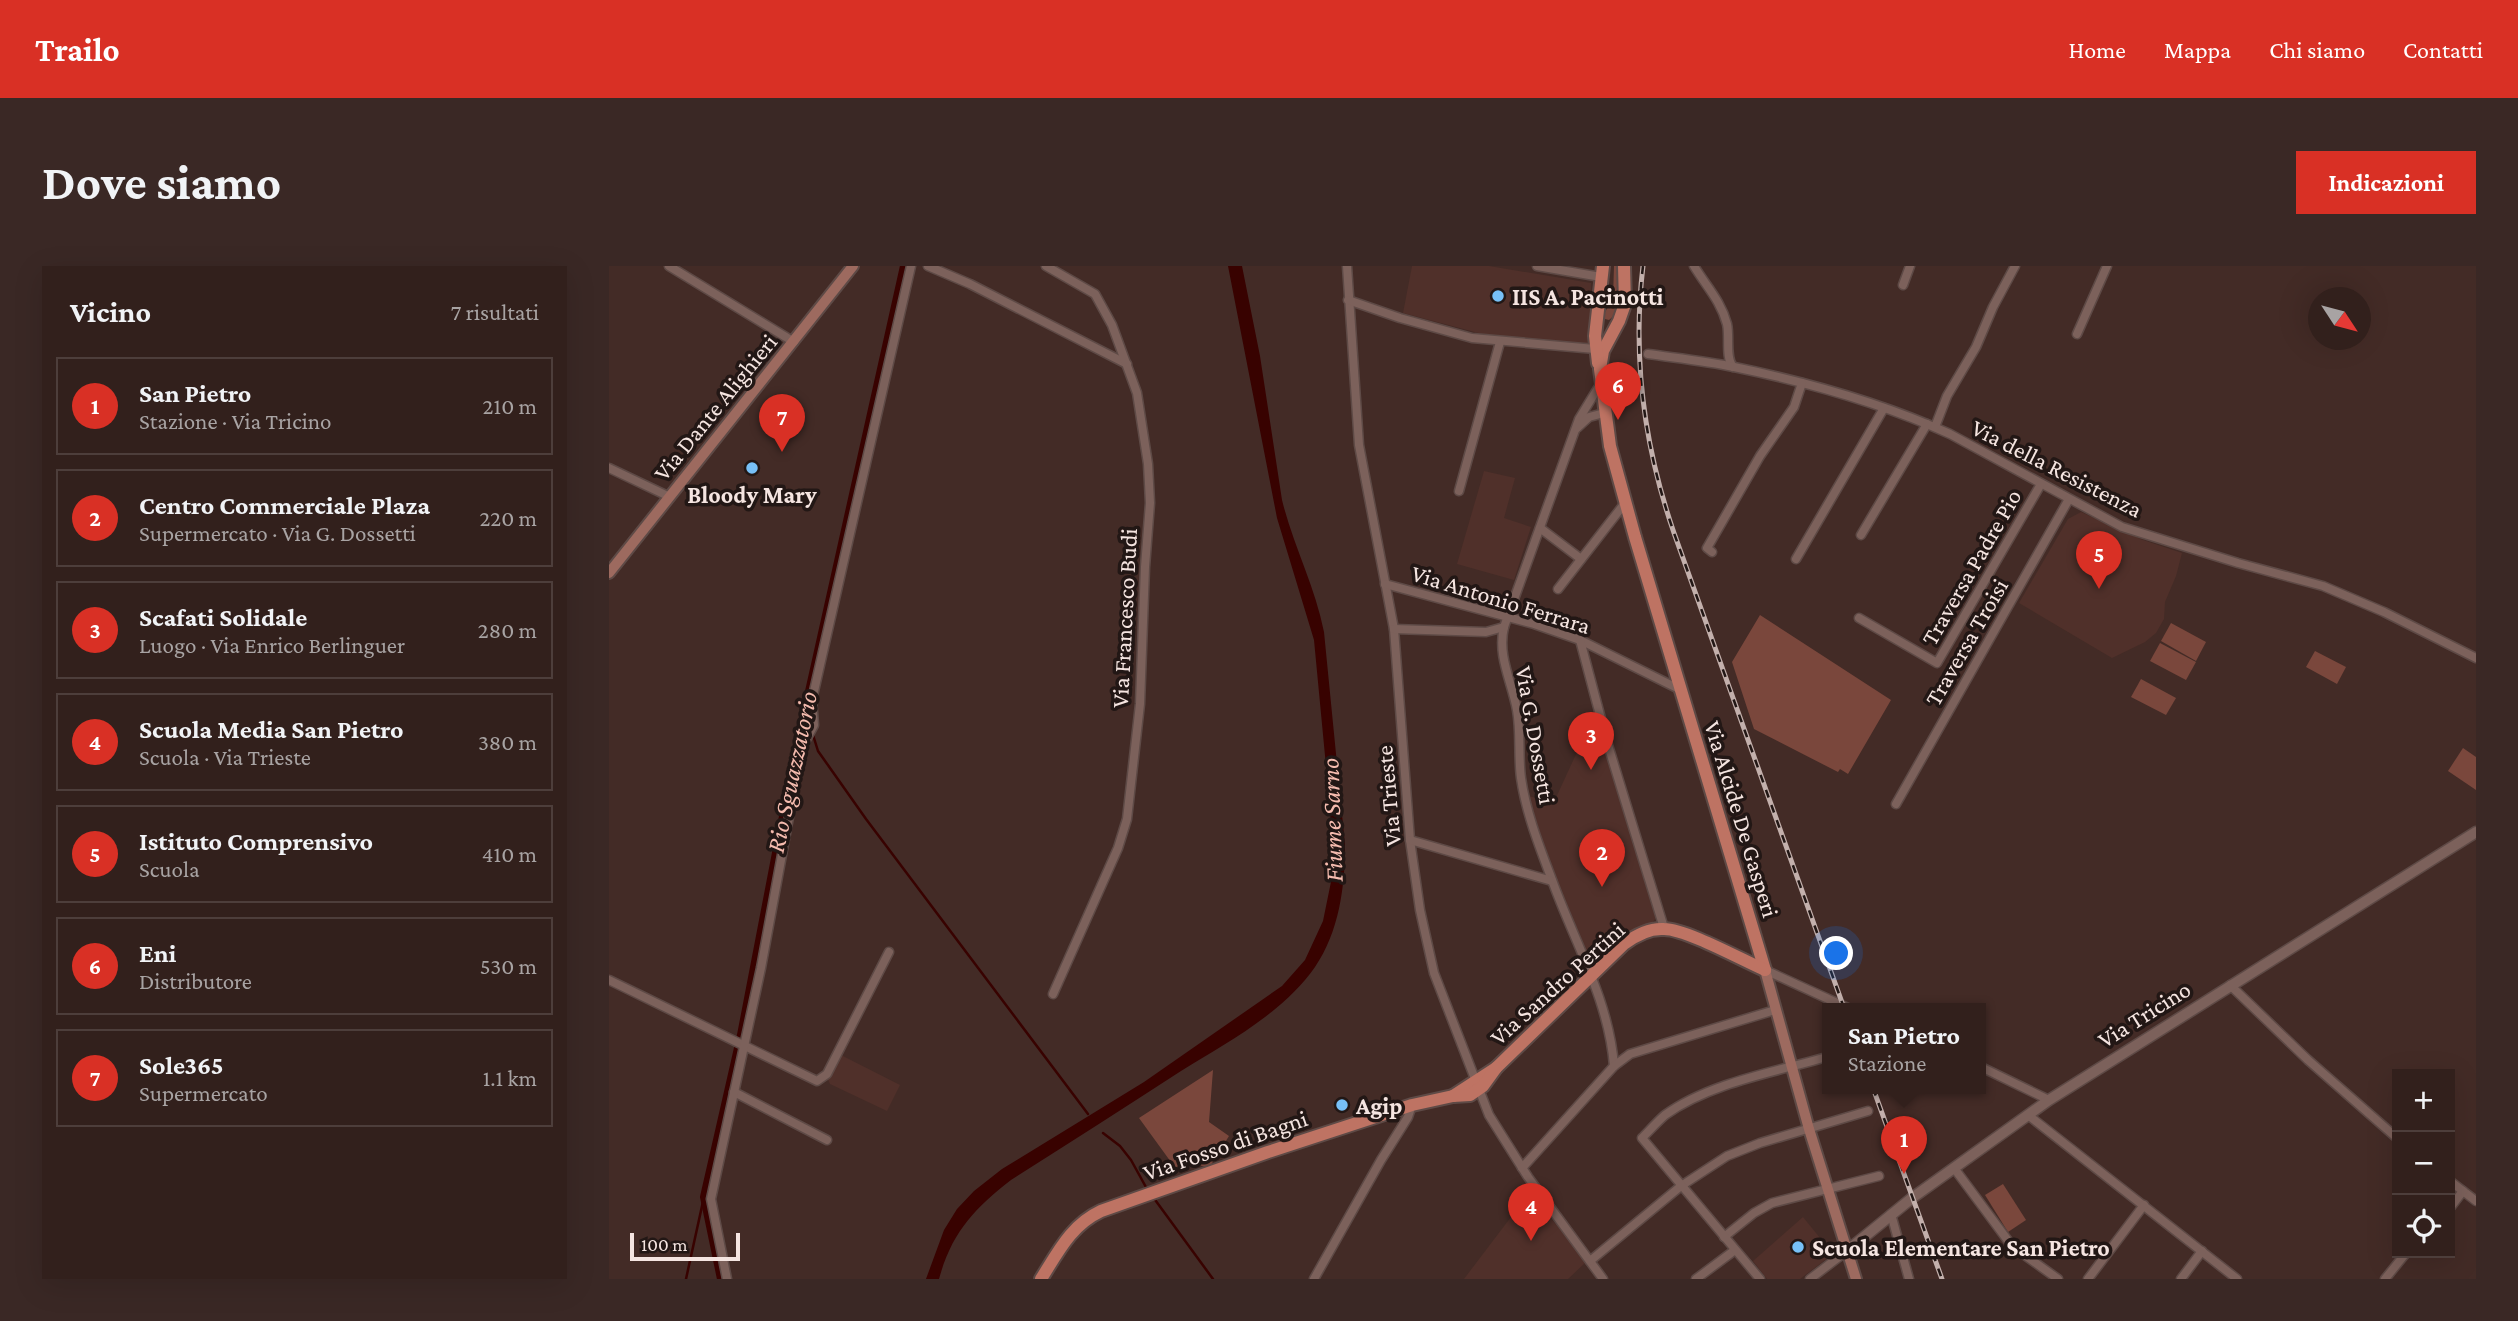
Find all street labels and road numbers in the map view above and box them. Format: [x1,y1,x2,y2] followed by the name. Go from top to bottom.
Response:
[648,328,782,486] street label: Via Dante Alighieri
[1967,413,2147,523] street label: Via della Resistenza
[1915,484,2027,650] street label: Traversa Padre Pio
[1106,528,1142,708] street label: Via Francesco Budi
[1408,559,1594,639] street label: Via Antonio Ferrara
[1919,574,2013,710] street label: Traversa Troisi
[1511,664,1561,806] street label: Via G. Dossetti
[1699,718,1785,920] street label: Via Alcide De Gasperi
[1370,744,1406,848] street label: Via Trieste
[1484,916,1630,1050] street label: Via Sandro Pertini
[2093,975,2195,1053] street label: Via Tricino
[1139,1104,1311,1186] street label: Via Fosso di Bagni

